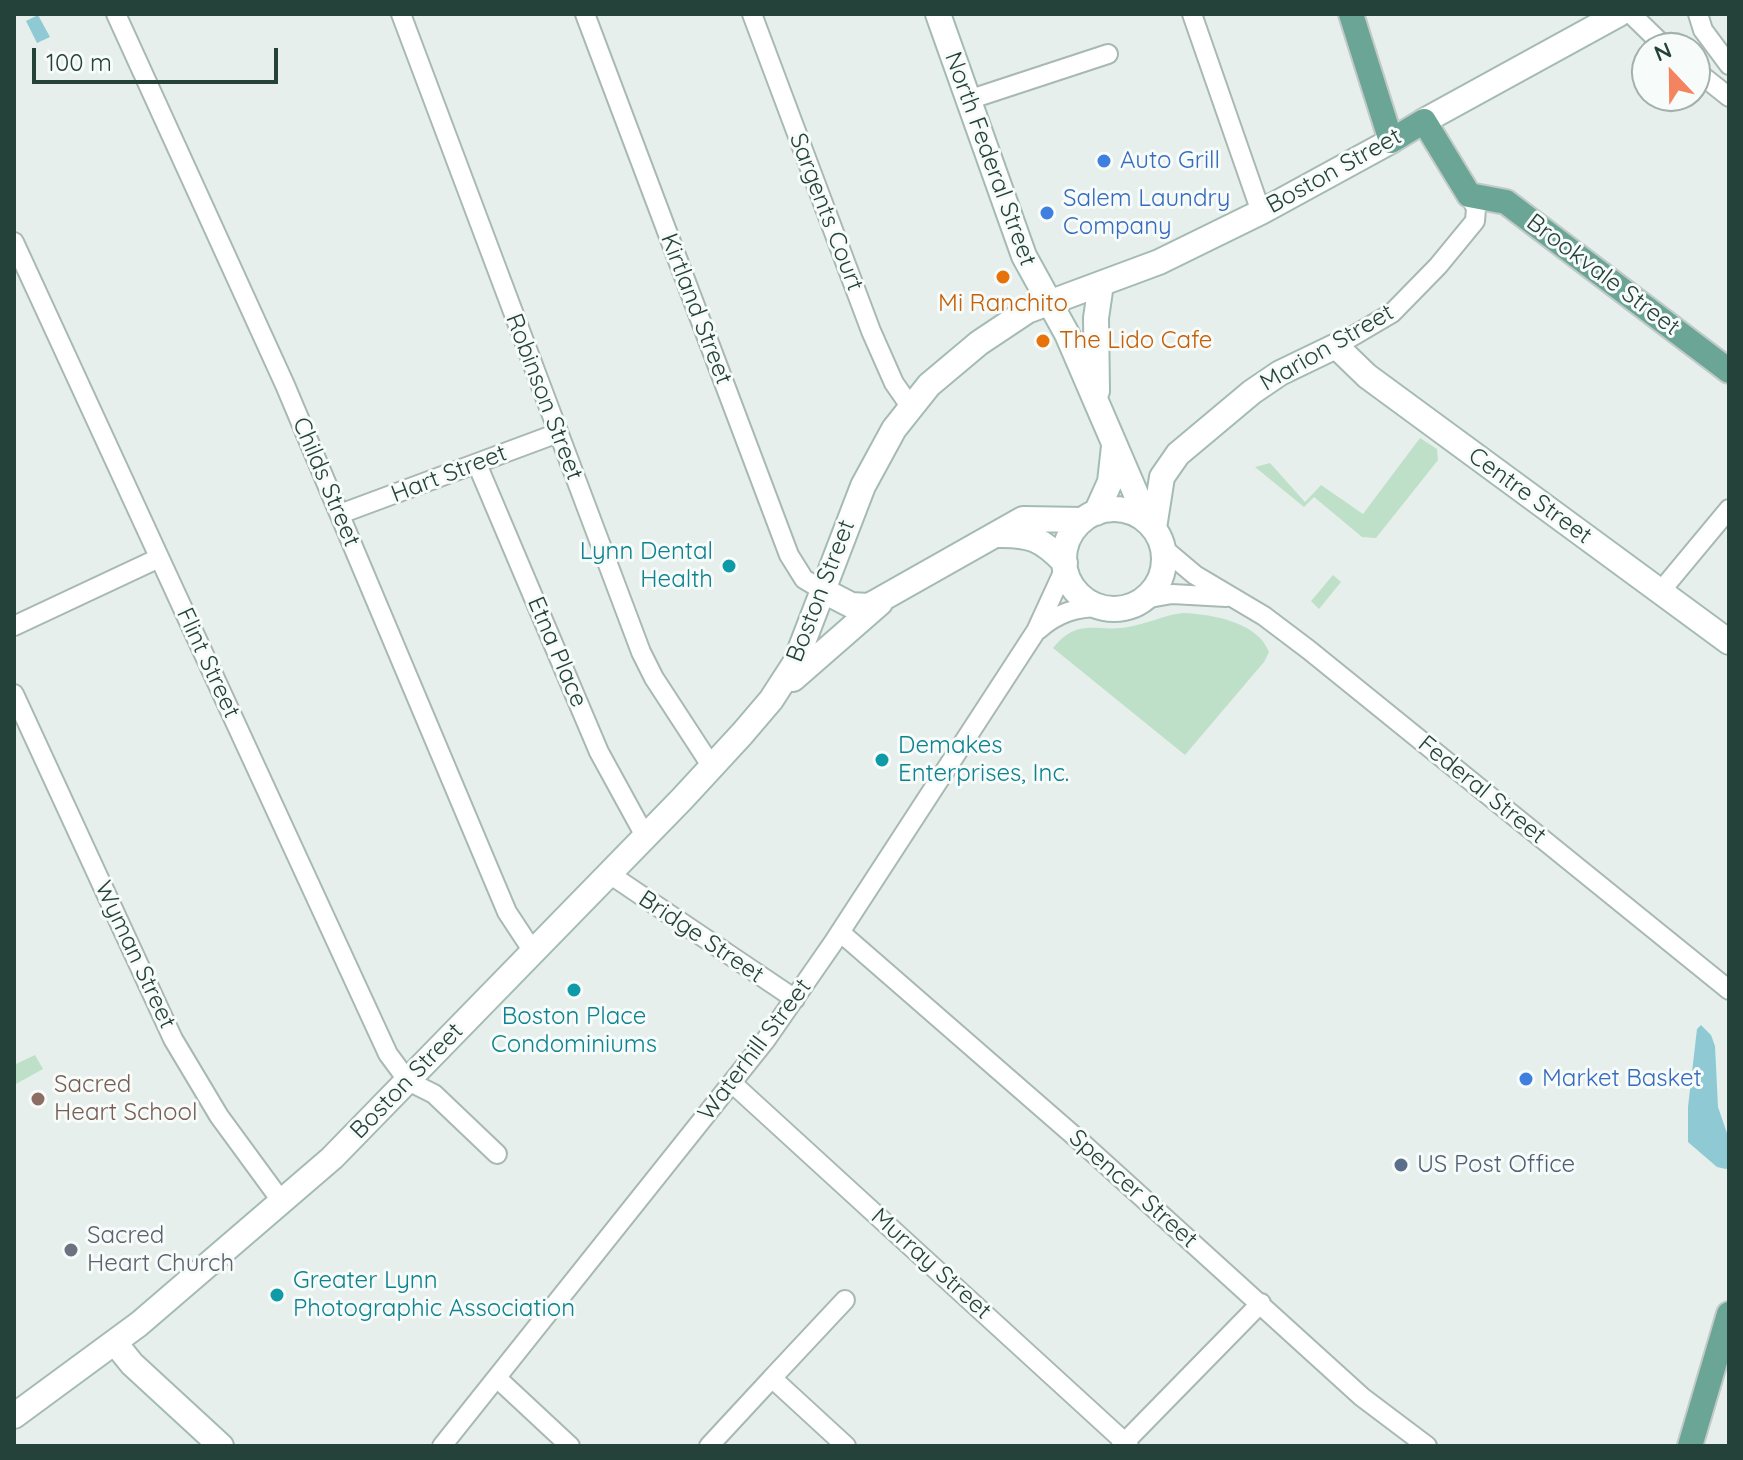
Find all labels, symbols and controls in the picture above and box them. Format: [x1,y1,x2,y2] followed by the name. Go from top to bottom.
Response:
[36,32,282,82] scale bar
[1631,32,1711,112] north arrow
[1650,36,1675,68] text: N
[46,47,112,77] text: 100 m
[938,48,1042,270] street label: North Federal Street
[1261,122,1407,220] street label: Boston Street
[783,129,869,295] street label: Sargents Court
[1120,147,1220,175] place label: Auto Grill
[1095,152,1113,170] marker: Auto Grill
[1063,185,1230,241] place label: Salem Laundry Company
[1038,204,1056,222] marker: Salem Laundry Company
[1521,208,1685,342] street label: Brookvale Street
[654,229,738,389] street label: Kirtland Street
[994,268,1012,286] marker: Mi Ranchito
[938,290,1068,318] place label: Mi Ranchito
[1255,298,1399,398] street label: Marion Street
[499,310,589,484] street label: Robinson Street
[1059,327,1212,355] place label: The Lido Cafe
[1034,332,1052,350] marker: The Lido Cafe
[286,413,366,551] street label: Childs Street
[387,439,511,509] street label: Hart Street
[1463,442,1597,550] street label: Centre Street
[781,516,861,666] street label: Boston Street
[580,538,713,594] place label: Lynn Dental Health
[720,557,738,575] marker: Lynn Dental Health
[521,592,593,712] street label: Etna Place
[170,603,246,723] street label: Flint Street
[1412,730,1552,850] street label: Federal Street
[898,732,1069,788] place label: Demakes Enterprises, Inc.
[873,751,891,769] marker: Demakes Enterprises, Inc.
[88,877,182,1033] street label: Wyman Street
[633,885,769,989] street label: Bridge Street
[692,973,818,1127] street label: Waterhill Street
[565,981,583,999] marker: Boston Place Condominiums
[491,1003,657,1059] place label: Boston Place Condominiums
[345,1017,469,1145] street label: Boston Street
[1542,1065,1702,1093] place label: Market Basket
[1517,1070,1535,1088] marker: Market Basket
[54,1071,197,1127] place label: Sacred Heart School
[29,1090,47,1108] marker: Sacred Heart School
[1063,1124,1203,1254] street label: Spencer Street
[1417,1151,1575,1179] place label: US Post Office
[1392,1156,1410,1174] marker: US Post Office
[865,1202,997,1326] street label: Murray Street
[87,1222,234,1278] place label: Sacred Heart Church
[62,1241,80,1259] marker: Sacred Heart Church
[293,1267,575,1323] place label: Greater Lynn Photographic Association
[268,1286,286,1304] marker: Greater Lynn Photographic Association

